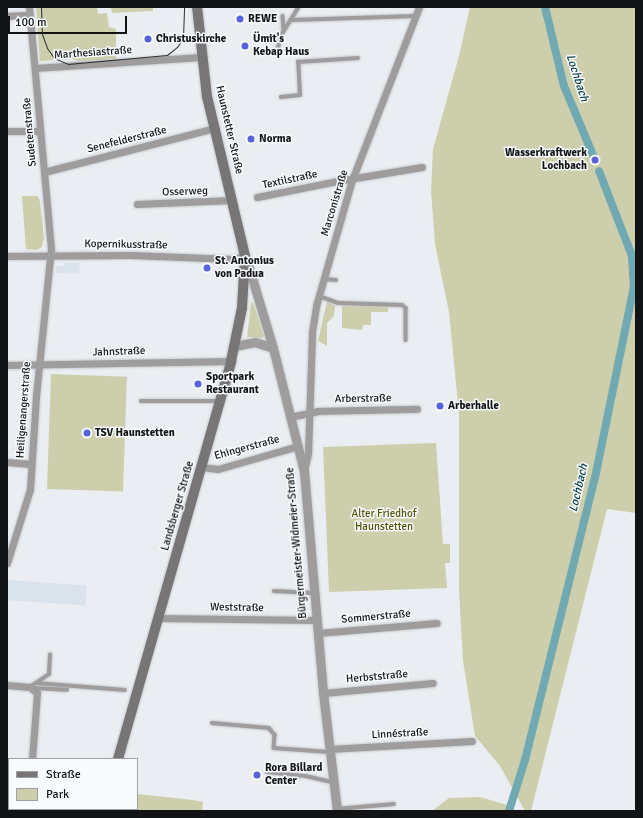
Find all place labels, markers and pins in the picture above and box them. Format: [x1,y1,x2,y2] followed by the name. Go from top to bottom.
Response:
[248,12,277,26] place label: REWE
[235,14,245,24] marker: REWE
[156,32,226,46] place label: Christuskirche
[253,33,309,59] place label: Ümit's Kebap Haus
[143,34,153,44] marker: Christuskirche
[240,41,250,51] marker: Ümit's Kebap Haus
[259,132,291,146] place label: Norma
[246,134,256,144] marker: Norma
[505,147,587,173] place label: Wasserkraftwerk Lochbach
[590,155,600,165] marker: Wasserkraftwerk Lochbach
[215,255,274,281] place label: St. Antonius von Padua
[202,263,212,273] marker: St. Antonius von Padua
[206,371,259,397] place label: Sportpark Restaurant
[193,379,203,389] marker: Sportpark Restaurant
[448,399,499,413] place label: Arberhalle
[435,401,445,411] marker: Arberhalle
[95,426,175,440] place label: TSV Haunstetten
[82,428,92,438] marker: TSV Haunstetten
[265,762,322,788] place label: Rora Billard Center
[252,770,262,780] marker: Rora Billard Center

